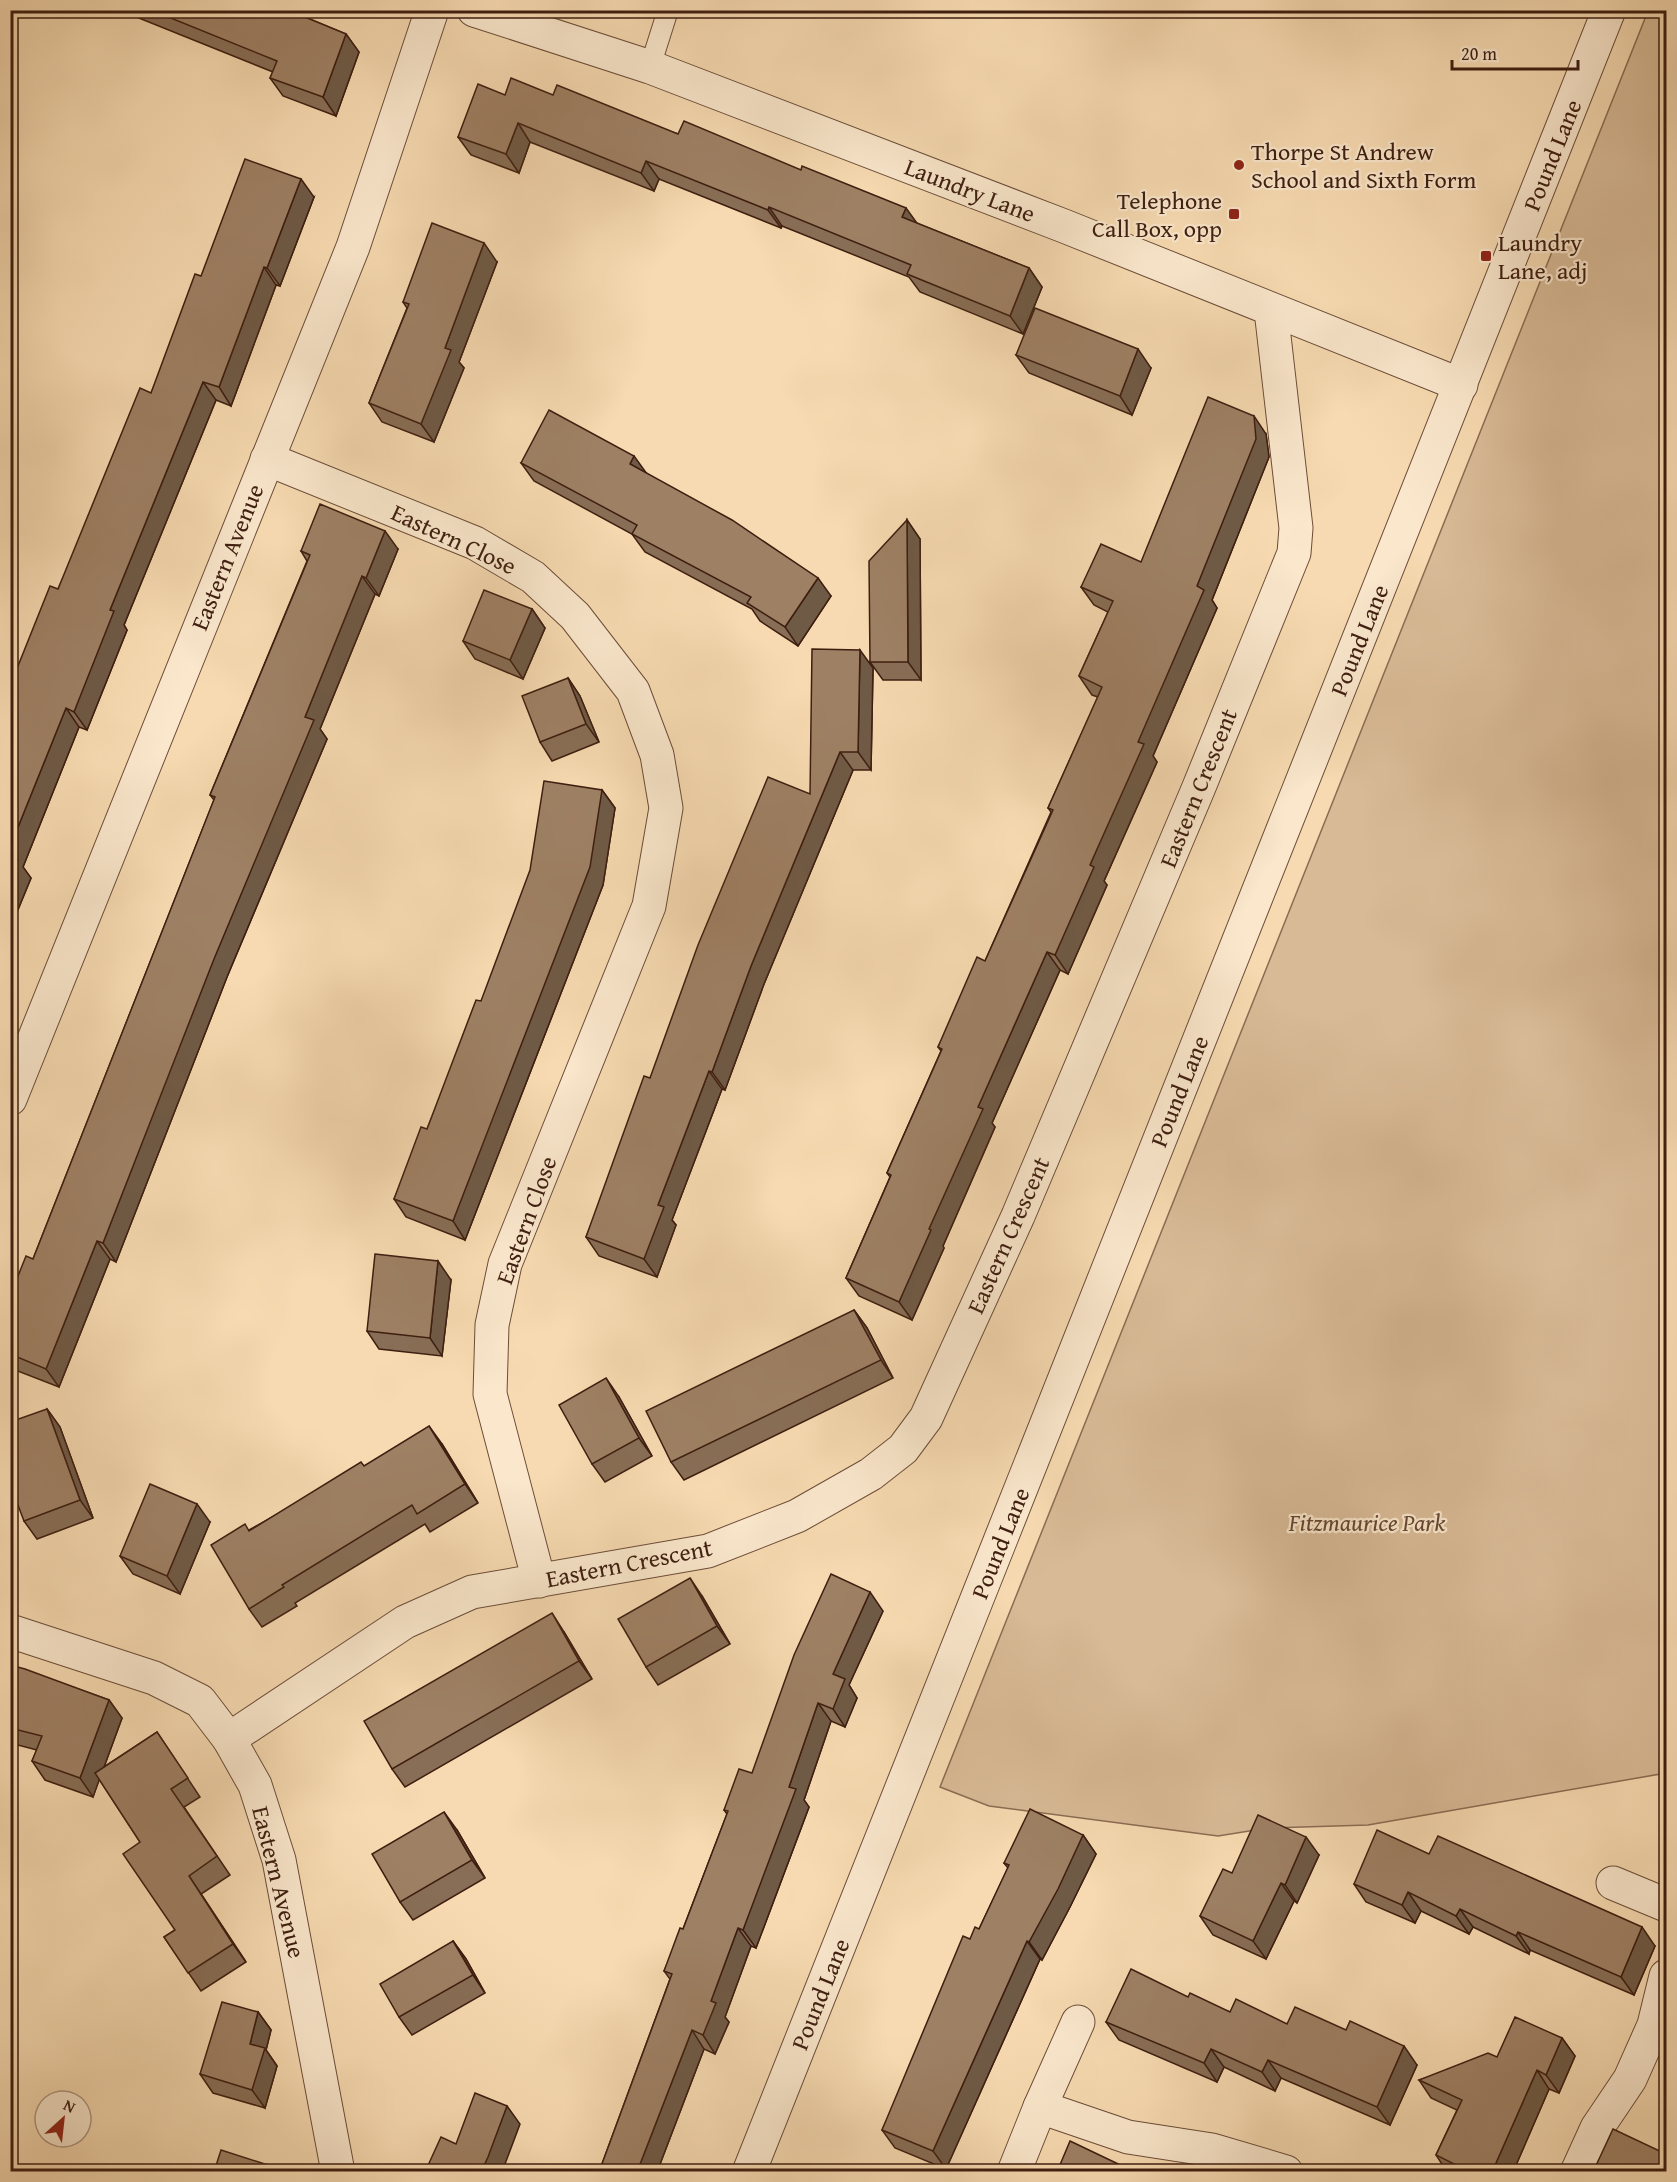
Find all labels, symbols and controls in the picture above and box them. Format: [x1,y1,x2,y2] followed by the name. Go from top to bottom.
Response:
[1452,33,1578,71] scale bar
[1461,40,1497,67] text: 20 m
[1514,94,1590,216] street label: Pound Lane
[1251,134,1477,197] place label: Thorpe St Andrew School and Sixth Form
[900,149,1040,231] street label: Laundry Lane
[1232,158,1246,172] marker: Thorpe St Andrew School and Sixth Form
[1092,183,1222,246] place label: Telephone Call Box, opp
[1227,207,1241,221] marker: Telephone Call Box, opp
[1498,225,1587,288] place label: Laundry Lane, adj
[1479,249,1493,263] marker: Laundry Lane, adj
[182,479,272,635] street label: Eastern Avenue
[386,495,522,583] street label: Eastern Close
[1321,579,1397,701] street label: Pound Lane
[1150,703,1246,873] street label: Eastern Crescent
[1141,1030,1217,1152] street label: Pound Lane
[958,1150,1058,1319] street label: Eastern Crescent
[487,1151,565,1289] street label: Eastern Close
[962,1482,1038,1604] street label: Pound Lane
[1288,1505,1445,1540] park label: Fitzmaurice Park
[543,1530,716,1596] street label: Eastern Crescent
[243,1802,315,1962] street label: Eastern Avenue
[782,1933,858,2055] street label: Pound Lane
[33,2089,93,2149] north arrow
[60,2093,80,2119] text: N

